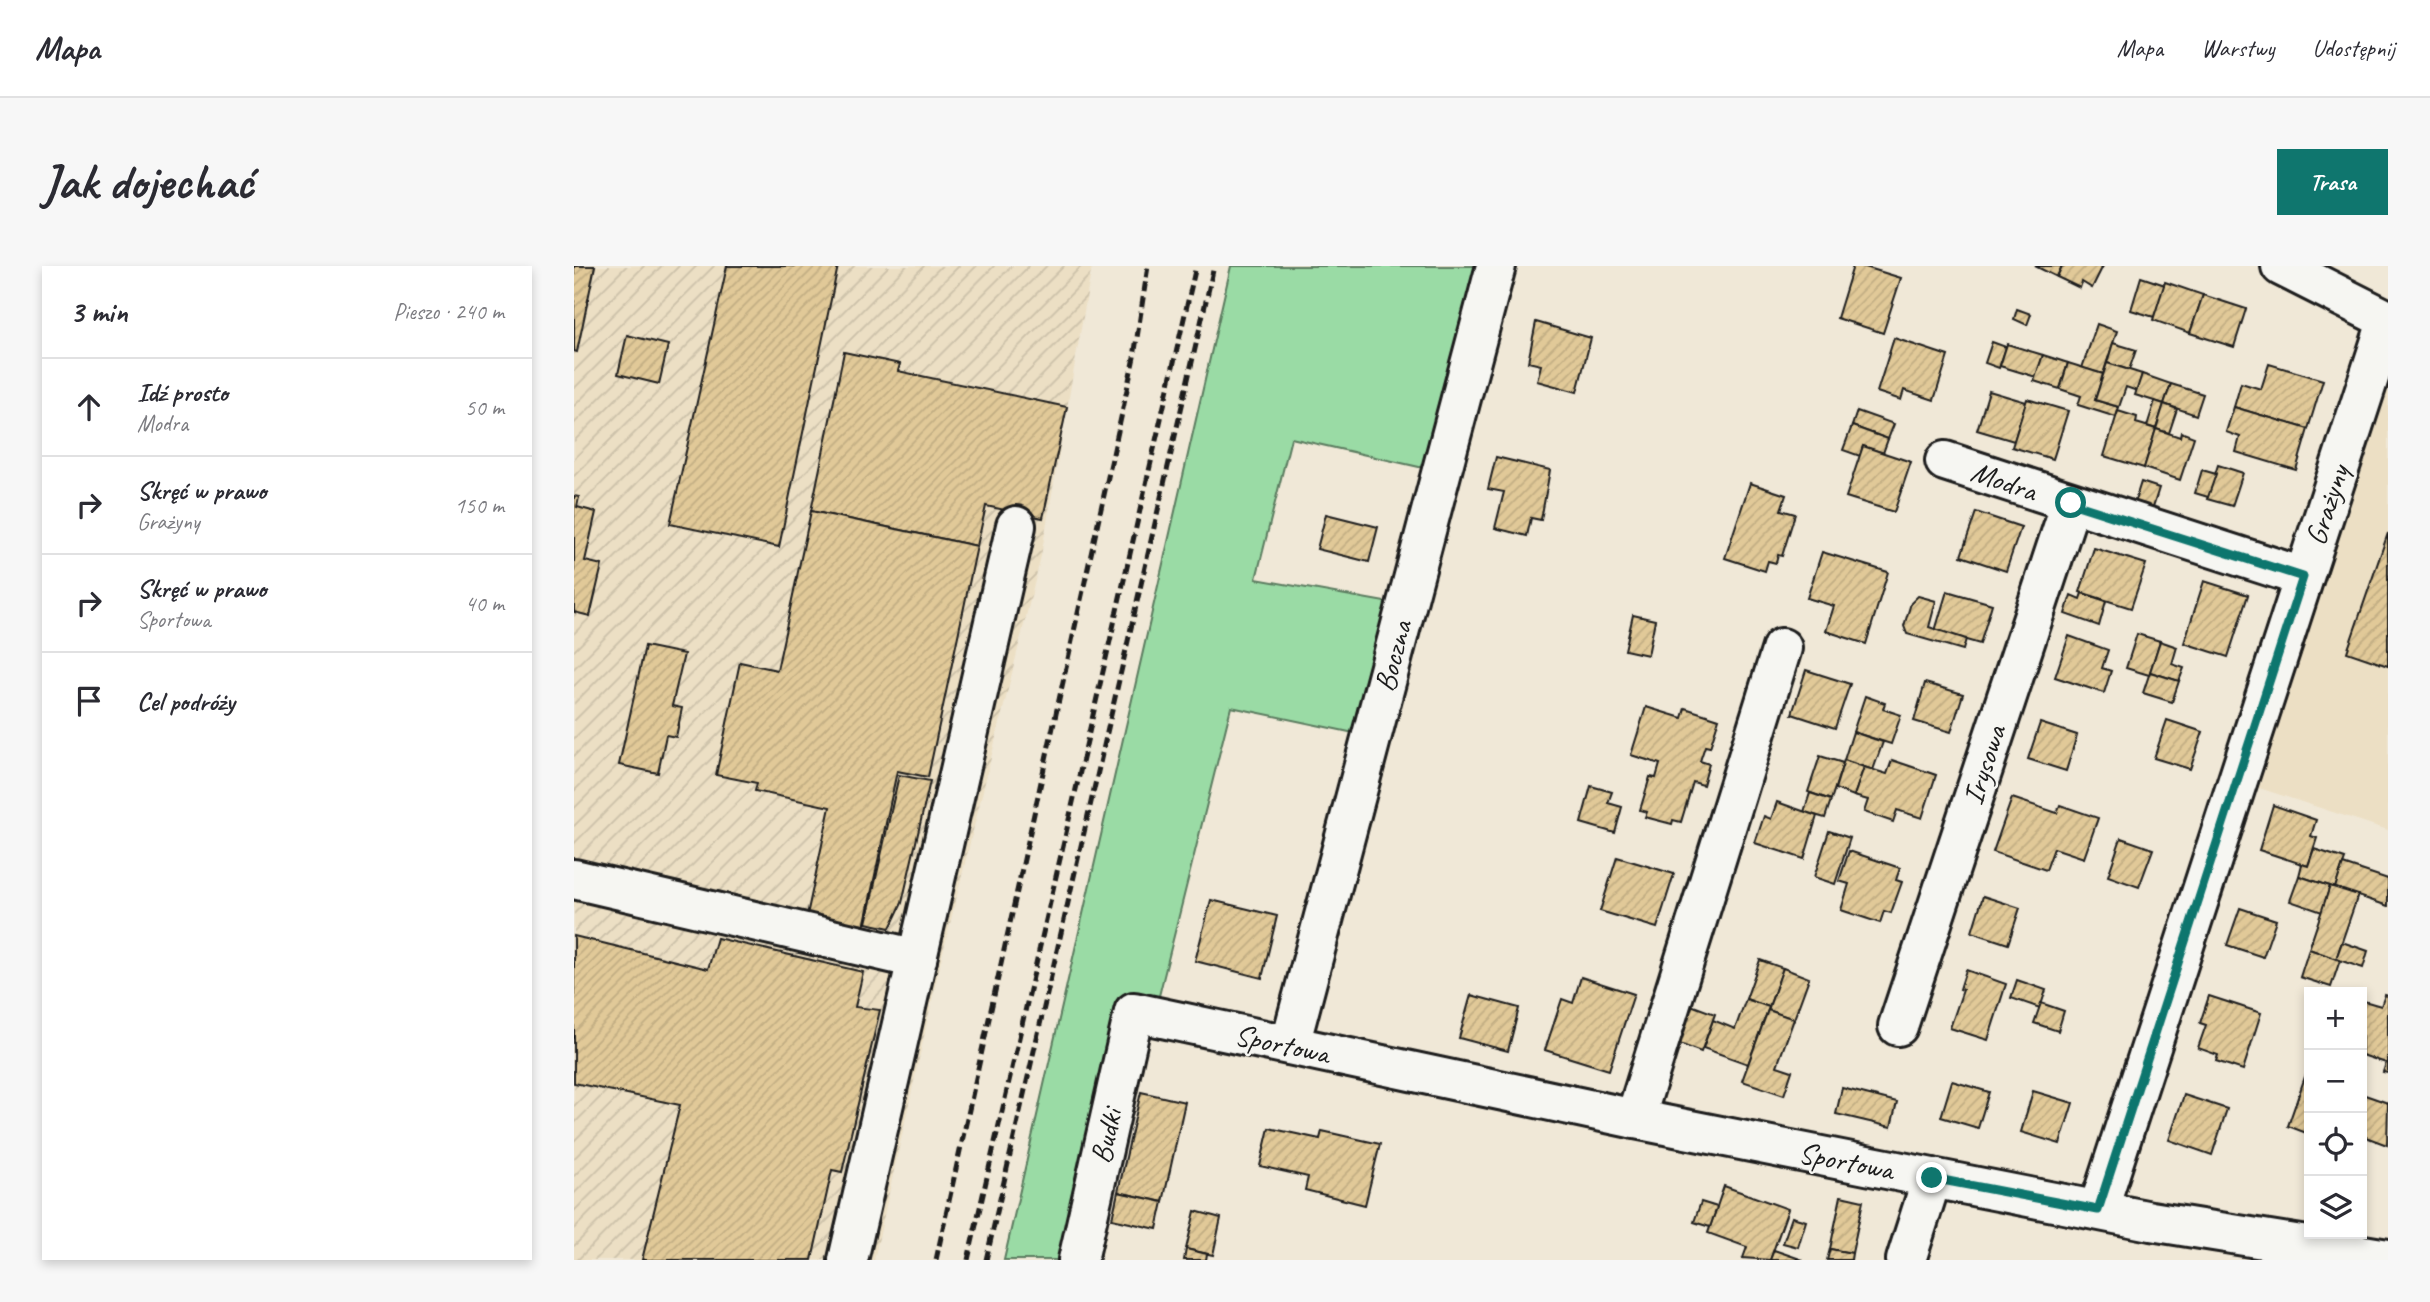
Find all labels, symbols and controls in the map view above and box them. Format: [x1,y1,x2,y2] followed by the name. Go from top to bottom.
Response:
[35,27,100,69] text: Mapa
[2117,33,2163,63] text: Mapa
[2201,33,2274,63] text: Warstwy
[2312,33,2395,63] text: Udostępnij
[2277,149,2388,215] button: Trasa
[42,151,253,213] text: Jak dojechać
[70,293,127,331] text: 3 min
[393,297,504,326] text: Pieszo · 240 m
[137,376,228,409] text: Idź prosto
[70,388,108,426] icon: ahead
[465,393,504,422] text: 50 m
[137,409,188,438] text: Modra
[1966,452,2044,510] street label: Modra
[2296,458,2359,550] street label: Grażyny
[137,474,266,507] text: Skręć w prawo
[70,486,108,524] icon: right
[2055,487,2086,518] route start
[455,491,504,520] text: 150 m
[137,507,200,536] text: Grażyny
[137,572,266,605] text: Skręć w prawo
[70,584,108,622] icon: right
[465,589,504,618] text: 40 m
[137,605,210,634] text: Sportowa
[1365,614,1421,696] street label: Boczna
[70,682,108,720] icon: arrive
[137,685,235,718] text: Cel podróży
[1953,719,2015,809] street label: Irysowa
[2304,987,2367,1239] map controls
[2304,987,2367,1050] button: +
[1231,1015,1335,1073] street label: Sportowa
[2304,1050,2367,1113] button: −
[1081,1102,1131,1167] street label: Budki
[2304,1113,2367,1176] button: locate
[1795,1133,1899,1189] street label: Sportowa
[1916,1162,1947,1193] route end
[2304,1176,2367,1239] button: layers

